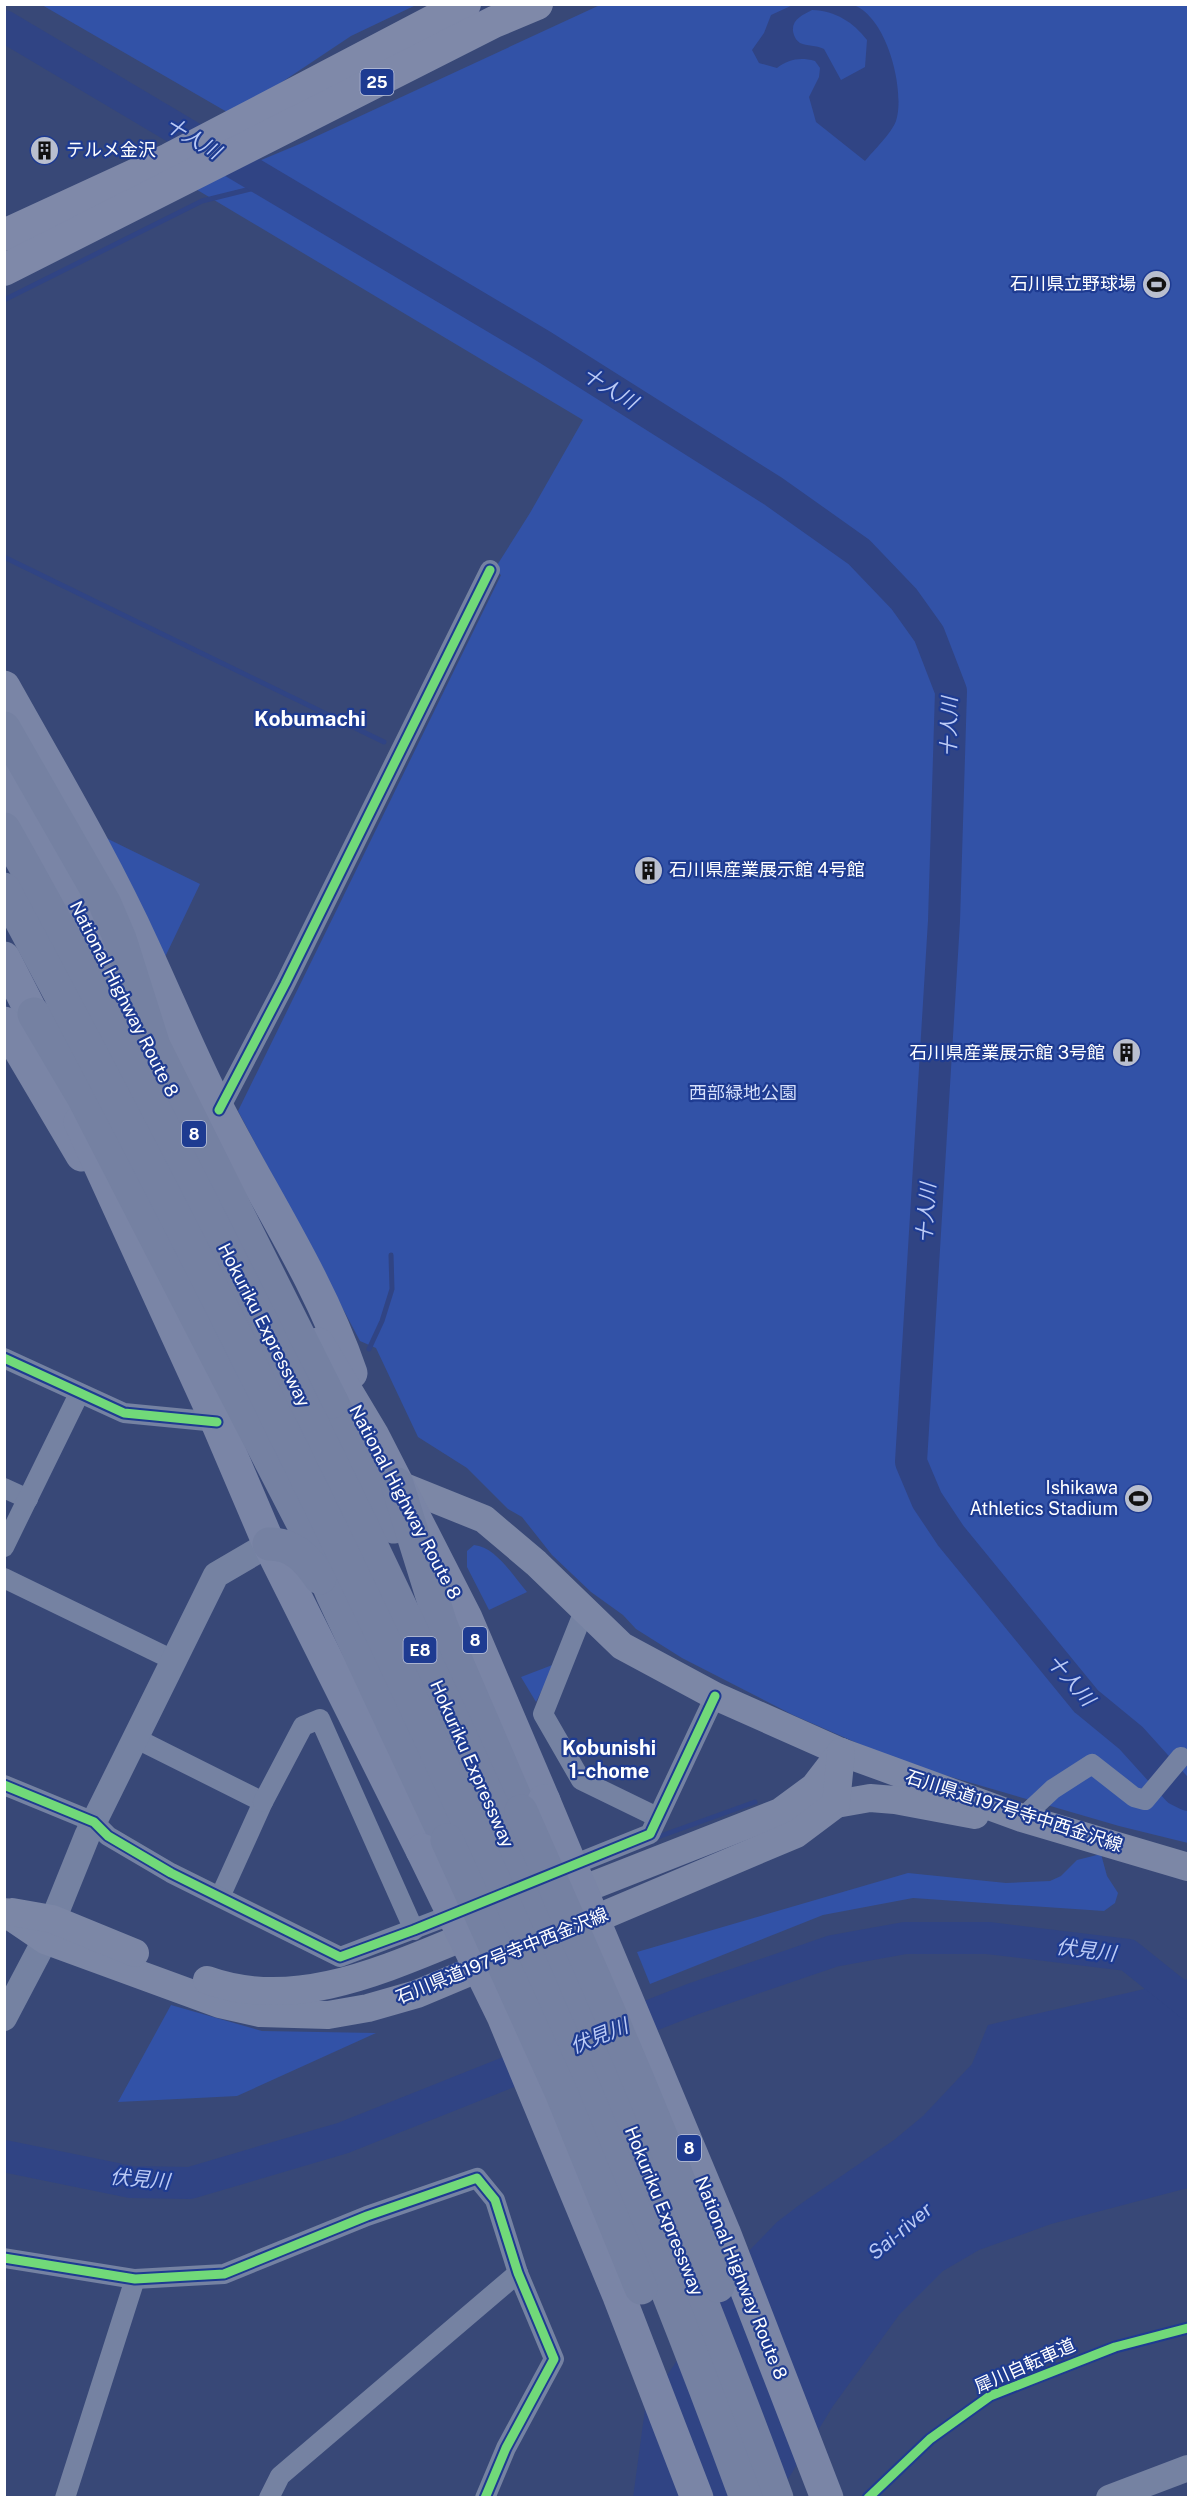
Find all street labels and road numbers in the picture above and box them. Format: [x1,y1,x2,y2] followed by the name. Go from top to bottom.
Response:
[360,69,394,95] road number: 25
[66,897,183,1100] street label: National Highway Route 8
[182,1121,206,1147] road number: 8
[214,1239,315,1410] street label: Hokuriku Expressway
[345,1401,466,1603] street label: National Highway Route 8
[463,1627,487,1653] road number: 8
[404,1637,436,1663] road number: E8
[426,1677,519,1851] street label: Hokuriku Expressway
[903,1765,1125,1856] street label: 石川県道197号寺中西金沢線
[393,1903,611,2008] street label: 石川県道197号寺中西金沢線
[621,2123,708,2299] street label: Hokuriku Expressway
[677,2135,701,2161] road number: 8
[691,2173,792,2382] street label: National Highway Route 8
[971,2334,1078,2397] street label: 犀川自転車道

